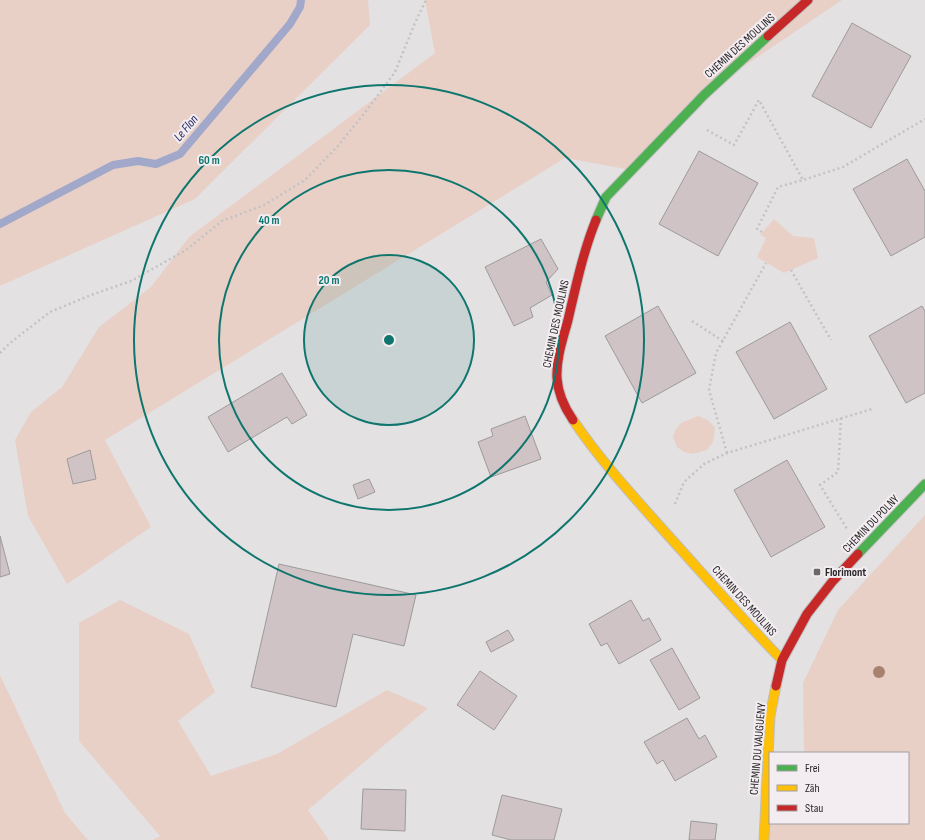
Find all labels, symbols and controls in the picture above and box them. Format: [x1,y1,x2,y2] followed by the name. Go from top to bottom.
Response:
[702,11,778,81] street label: CHEMIN DES MOULINS
[170,111,202,144] water label: Le Flon
[198,153,220,168] text: 60 m
[258,213,280,228] text: 40 m
[319,273,339,288] text: 20 m
[539,279,573,369] street label: CHEMIN DES MOULINS
[382,333,396,347] centre of rings
[840,492,902,556] street label: CHEMIN DU POLNY
[709,563,779,639] street label: CHEMIN DES MOULINS
[825,565,866,580] place label: Florimont
[812,567,822,577] marker: Florimont
[747,702,769,796] street label: CHEMIN DU VAUGUENY
[769,752,909,824] legend
[805,761,820,776] text: Frei
[805,781,820,796] text: Zäh
[805,801,823,816] text: Stau

